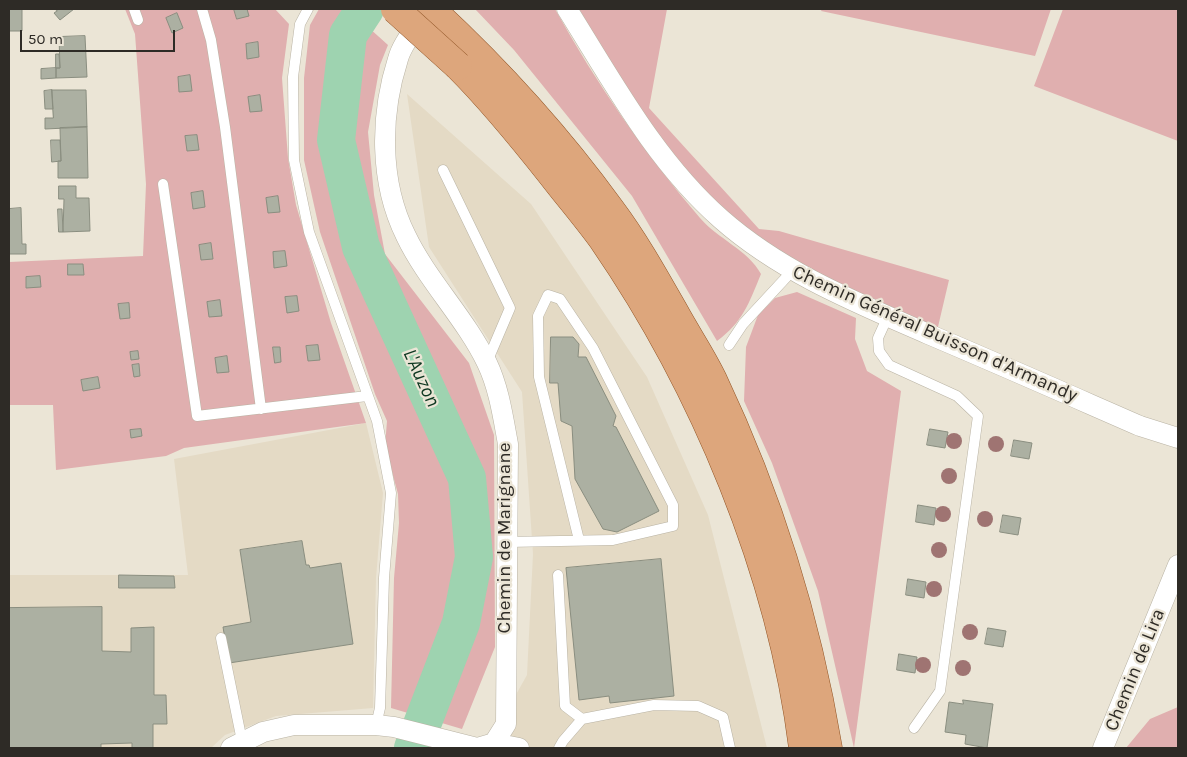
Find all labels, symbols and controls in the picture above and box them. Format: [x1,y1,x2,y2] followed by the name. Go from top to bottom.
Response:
[22,20,178,52] scale bar
[28,30,63,48] text: 50 m
[789,261,1081,407] street label: Chemin Général Buisson d'Armandy
[397,345,445,411] water label: L'Auzon
[494,443,516,633] street label: Chemin de Marignane
[1100,606,1170,734] street label: Chemin de Lira

